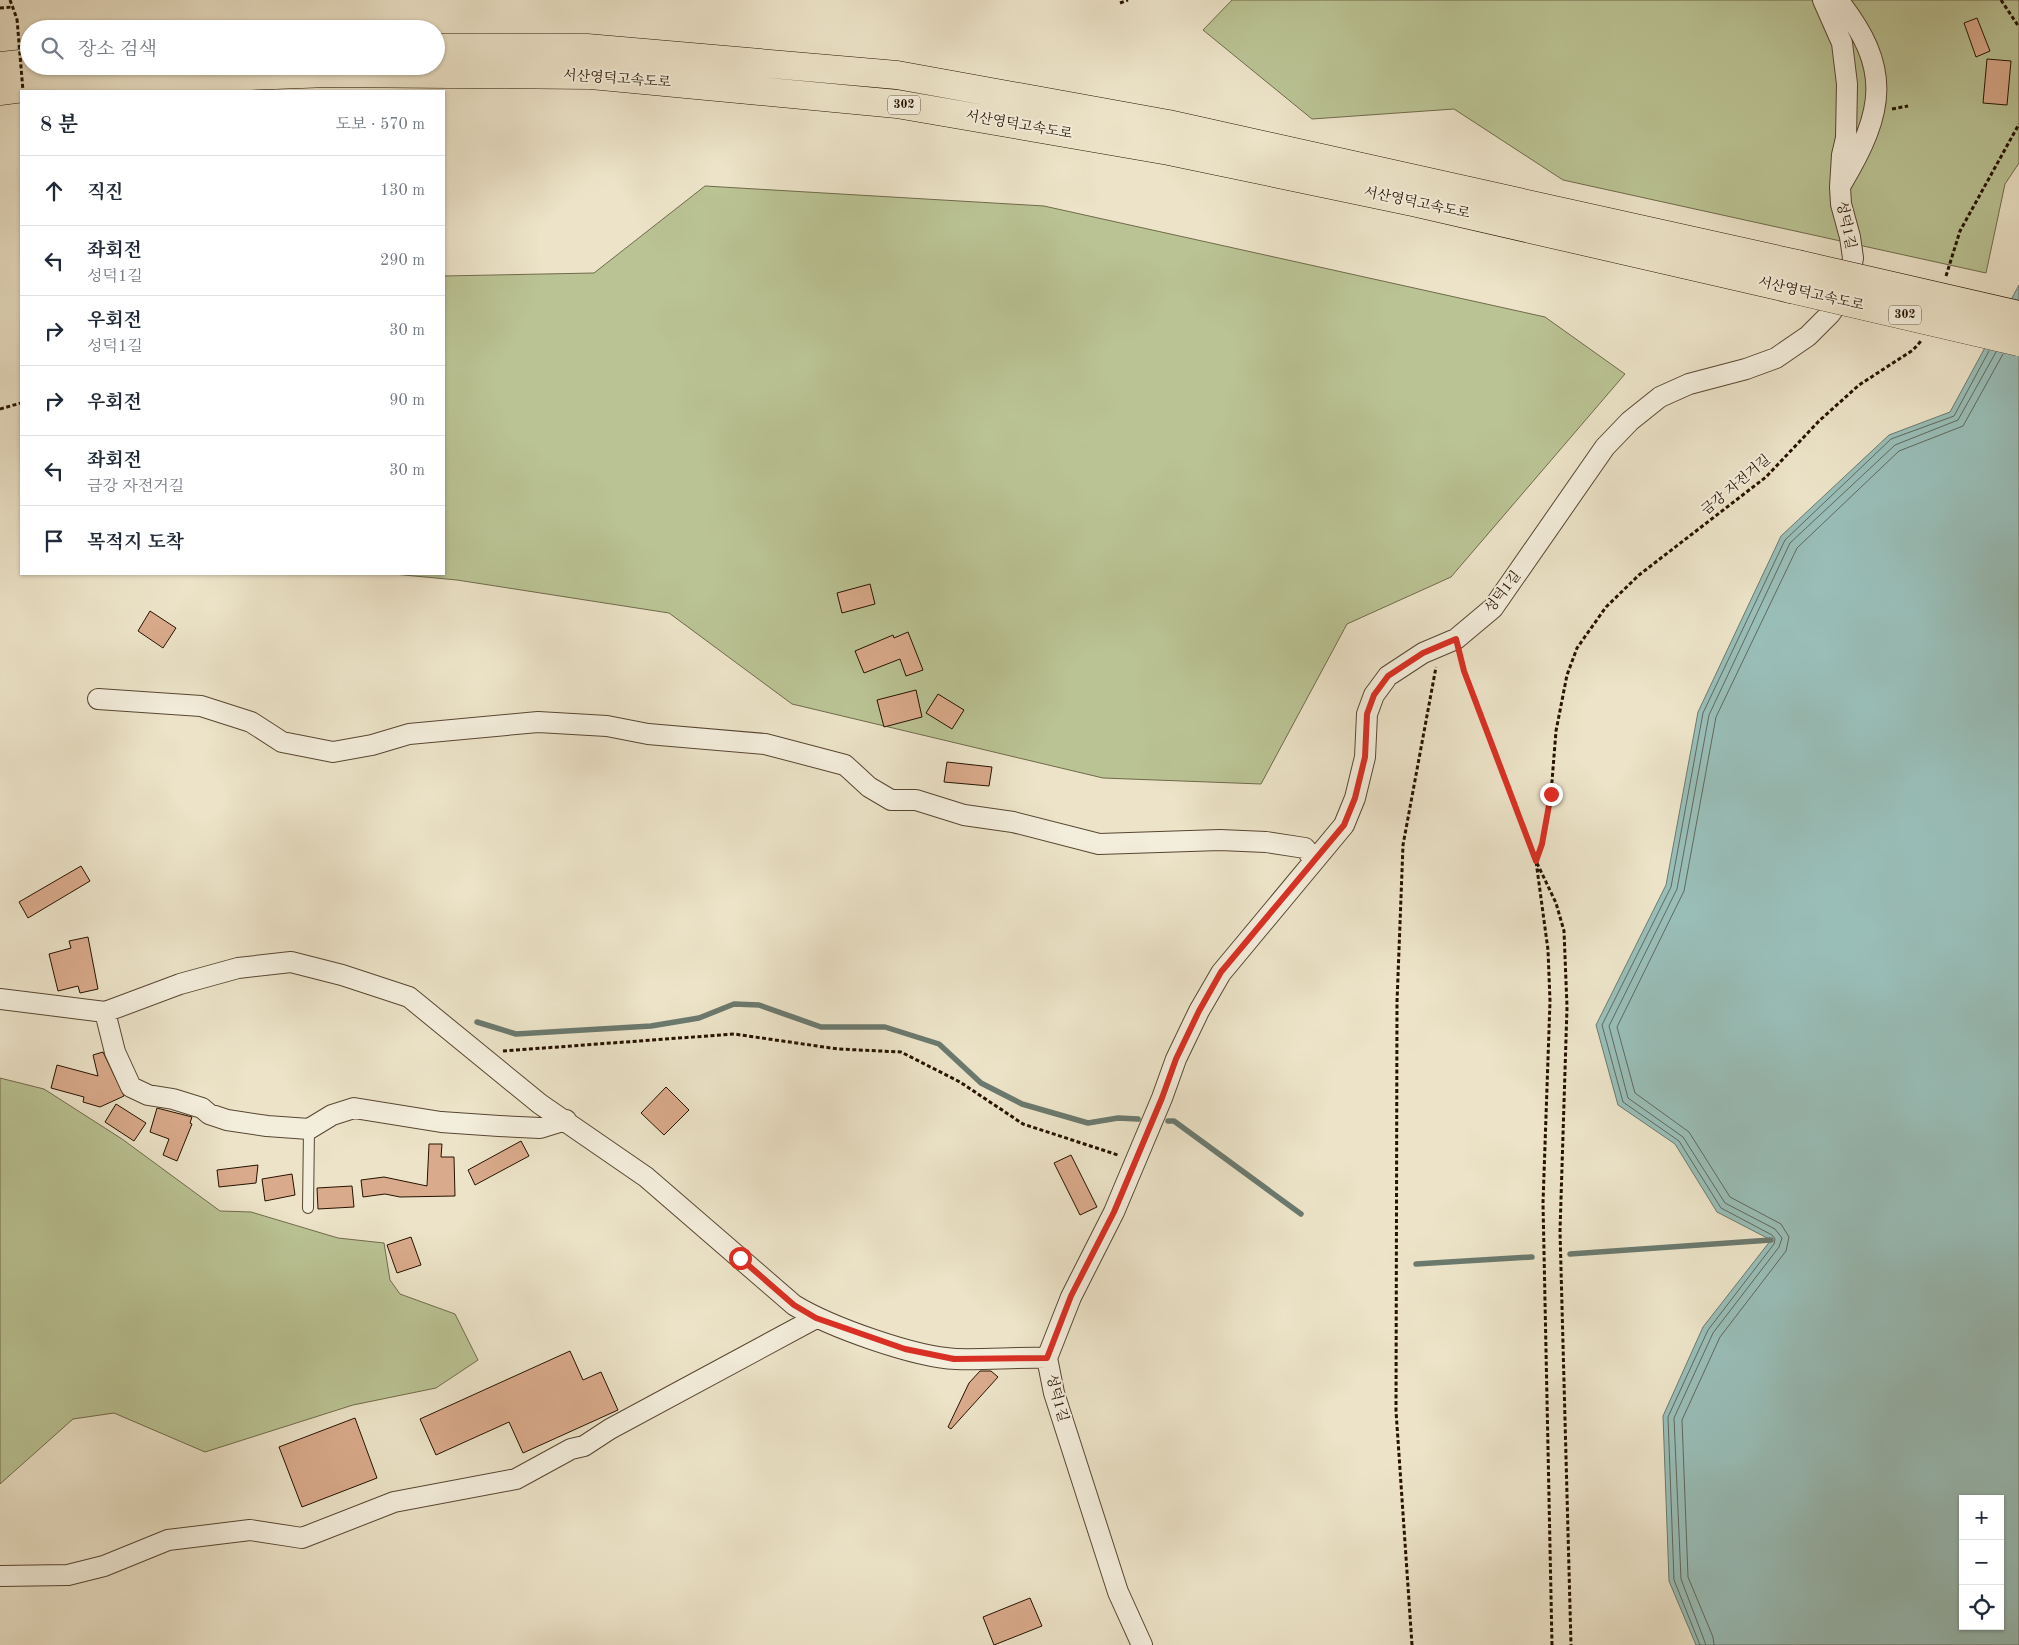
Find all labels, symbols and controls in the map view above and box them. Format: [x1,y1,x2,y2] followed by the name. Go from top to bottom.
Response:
[20,20,445,75] search box
[38,34,66,62] icon: search
[78,41,157,60] text: 장소 검색
[563,67,672,90] street label: 서산영덕고속도로
[888,96,920,114] road number: 302
[965,108,1074,141] street label: 서산영덕고속도로
[40,115,78,136] text: 8 분
[336,117,425,133] text: 도보 · 570 m
[40,177,68,205] icon: ahead
[380,183,425,199] text: 130 m
[87,184,124,203] text: 직진
[1363,184,1472,221] street label: 서산영덕고속도로
[1834,200,1859,250] street label: 성덕1길
[87,242,142,261] text: 좌회전
[40,247,68,275] icon: left
[380,253,425,269] text: 290 m
[87,269,143,285] text: 성덕1길
[1757,274,1866,313] street label: 서산영덕고속도로
[1889,306,1921,324] road number: 302
[87,312,142,331] text: 우회전
[40,317,68,345] icon: right
[389,323,425,339] text: 30 m
[87,339,143,355] text: 성덕1길
[40,387,68,415] icon: right
[389,393,425,409] text: 90 m
[87,394,142,413] text: 우회전
[87,452,142,471] text: 좌회전
[1698,452,1773,518] street label: 금강 자전거길
[40,457,68,485] icon: left
[389,463,425,479] text: 30 m
[87,479,184,495] text: 금강 자전거길
[40,527,68,555] icon: arrive
[87,534,184,553] text: 목적지 도착
[1482,568,1524,615] street label: 성덕1길
[1540,783,1563,806] route end
[729,1247,752,1270] route start
[1044,1372,1071,1423] street label: 성덕1길
[1959,1495,2004,1630] map controls
[1959,1495,2004,1540] button: +
[1959,1540,2004,1585] button: −
[1959,1585,2004,1630] button: locate

